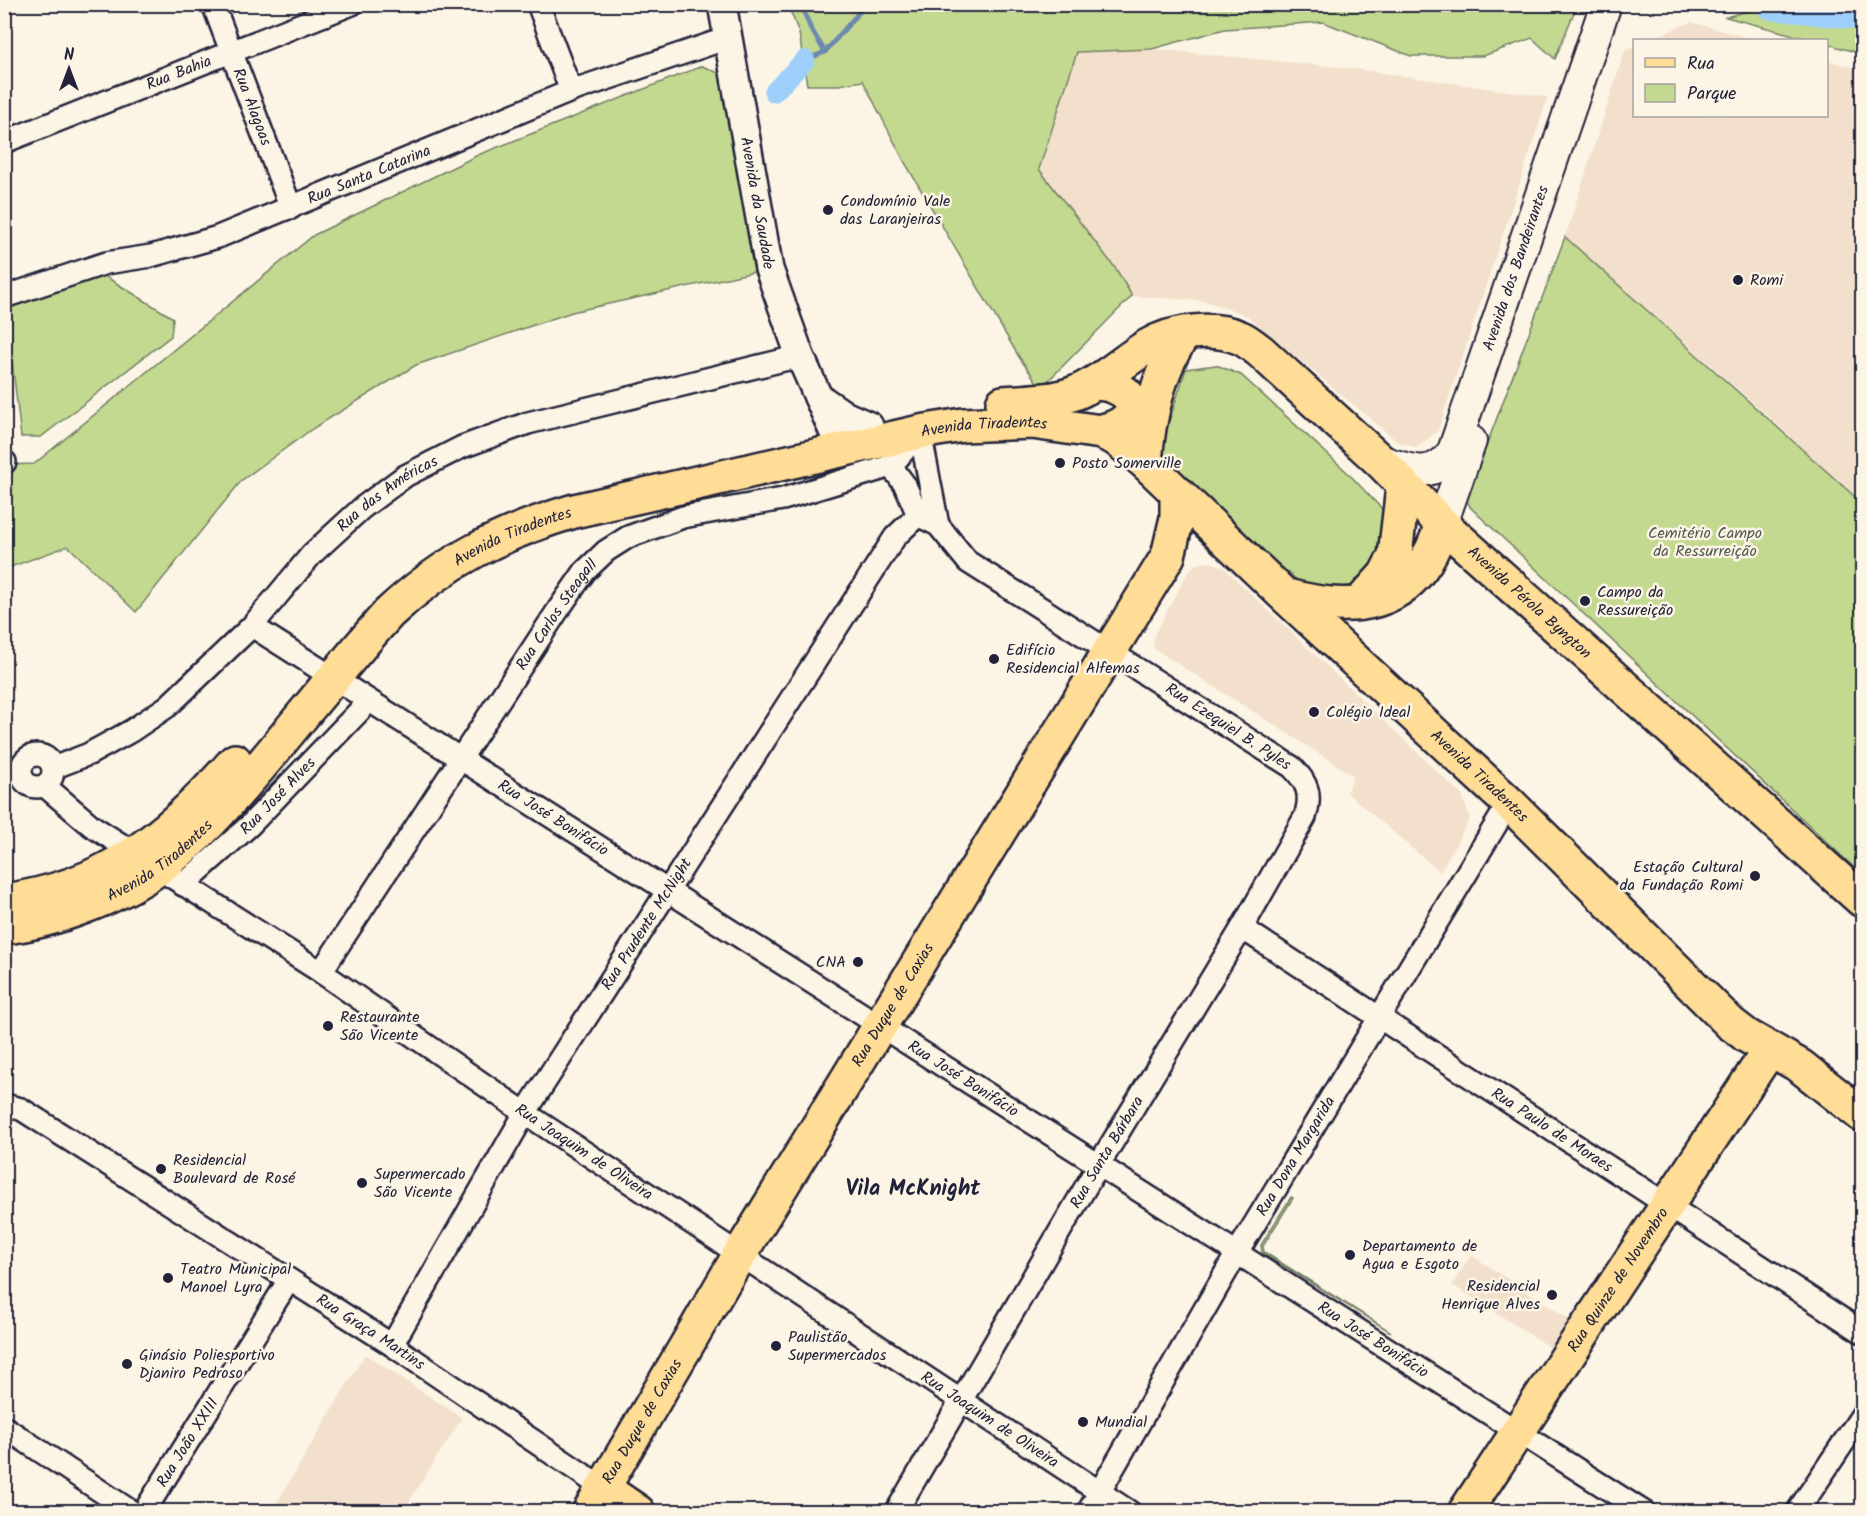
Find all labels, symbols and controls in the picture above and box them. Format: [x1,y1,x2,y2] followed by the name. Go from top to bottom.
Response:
[39,39,99,99] north arrow
[1633,39,1828,117] legend
[64,43,74,68] text: N
[142,48,215,97] street label: Rua Bahia
[1687,50,1715,79] text: Rua
[226,64,279,149] street label: Rua Alagoas
[1687,80,1736,109] text: Parque
[733,135,781,271] street label: Avenida da Saudade
[303,138,435,211] street label: Rua Santa Catarina
[1476,182,1556,354] street label: Avenida dos Bandeirantes
[840,189,950,232] place label: Condomínio Vale das Laranjeiras
[821,203,835,217] marker: Condomínio Vale das Laranjeiras
[1750,268,1784,293] place label: Romi
[1731,273,1745,287] marker: Romi
[919,409,1049,444] street label: Avenida Tiradentes
[331,449,442,538] street label: Rua das Américas
[1072,451,1181,476] place label: Posto Somerville
[1053,456,1067,470] marker: Posto Somerville
[448,500,575,573] street label: Avenida Tiradentes
[1648,521,1762,564] park label: Cemitério Campo da Ressurreição
[1462,540,1597,665] street label: Avenida Pérola Byngton
[509,553,603,675] street label: Rua Carlos Steagall
[1597,580,1673,623] place label: Campo da Ressureição
[1578,594,1592,608] marker: Campo da Ressureição
[1006,638,1140,681] place label: Edifício Residencial Alfemas
[987,652,1001,666] marker: Edifício Residencial Alfemas
[1160,677,1296,777] street label: Rua Ezequiel B. Pyles
[1326,700,1410,725] place label: Colégio Ideal
[1307,705,1321,719] marker: Colégio Ideal
[1424,723,1534,828] street label: Avenida Tiradentes
[234,751,322,841] street label: Rua José Alves
[493,773,614,862] street label: Rua José Bonifácio
[102,814,219,908] street label: Avenida Tiradentes
[595,852,699,995] street label: Rua Prudente McNight
[1620,855,1744,898] place label: Estação Cultural da Fundação Romi
[1748,869,1762,883] marker: Estação Cultural da Fundação Romi
[845,938,940,1072] street label: Rua Duque de Caxias
[816,950,846,975] place label: CNA
[851,955,865,969] marker: CNA
[340,1005,419,1048] place label: Restaurante São Vicente
[321,1019,335,1033] marker: Restaurante São Vicente
[903,1034,1024,1123] street label: Rua José Bonifácio
[1486,1081,1618,1179] street label: Rua Paulo de Moraes
[1063,1091,1150,1213] street label: Rua Santa Bárbara
[1250,1091,1341,1221] street label: Rua Dona Margarida
[510,1097,658,1207] street label: Rua Joaquim de Oliveira
[173,1148,296,1191] place label: Residencial Boulevard de Rosé
[154,1162,168,1176] marker: Residencial Boulevard de Rosé
[374,1162,465,1205] place label: Supermercado São Vicente
[846,1172,981,1207] district label: Vila McKnight
[355,1176,369,1190] marker: Supermercado São Vicente
[1561,1202,1675,1357] street label: Rua Quinze de Novembro
[1362,1234,1477,1277] place label: Departamento de Agua e Esgoto
[1343,1248,1357,1262] marker: Departamento de Agua e Esgoto
[180,1257,291,1300] place label: Teatro Municipal Manoel Lyra
[161,1271,175,1285] marker: Teatro Municipal Manoel Lyra
[1441,1274,1540,1317] place label: Residencial Henrique Alves
[311,1287,430,1377] street label: Rua Graça Martins
[1545,1288,1559,1302] marker: Residencial Henrique Alves
[1313,1295,1434,1384] street label: Rua José Bonifácio
[788,1325,886,1368] place label: Paulistão Supermercados
[769,1339,783,1353] marker: Paulistão Supermercados
[139,1343,275,1386] place label: Ginásio Poliesportivo Djaniro Pedroso
[595,1354,689,1489] street label: Rua Duque de Caxias
[120,1357,134,1371] marker: Ginásio Poliesportivo Djaniro Pedroso
[916,1365,1064,1474] street label: Rua Joaquim de Oliveira
[150,1393,225,1492] street label: Rua João XXIII
[1095,1410,1147,1435] place label: Mundial
[1076,1415,1090,1429] marker: Mundial

